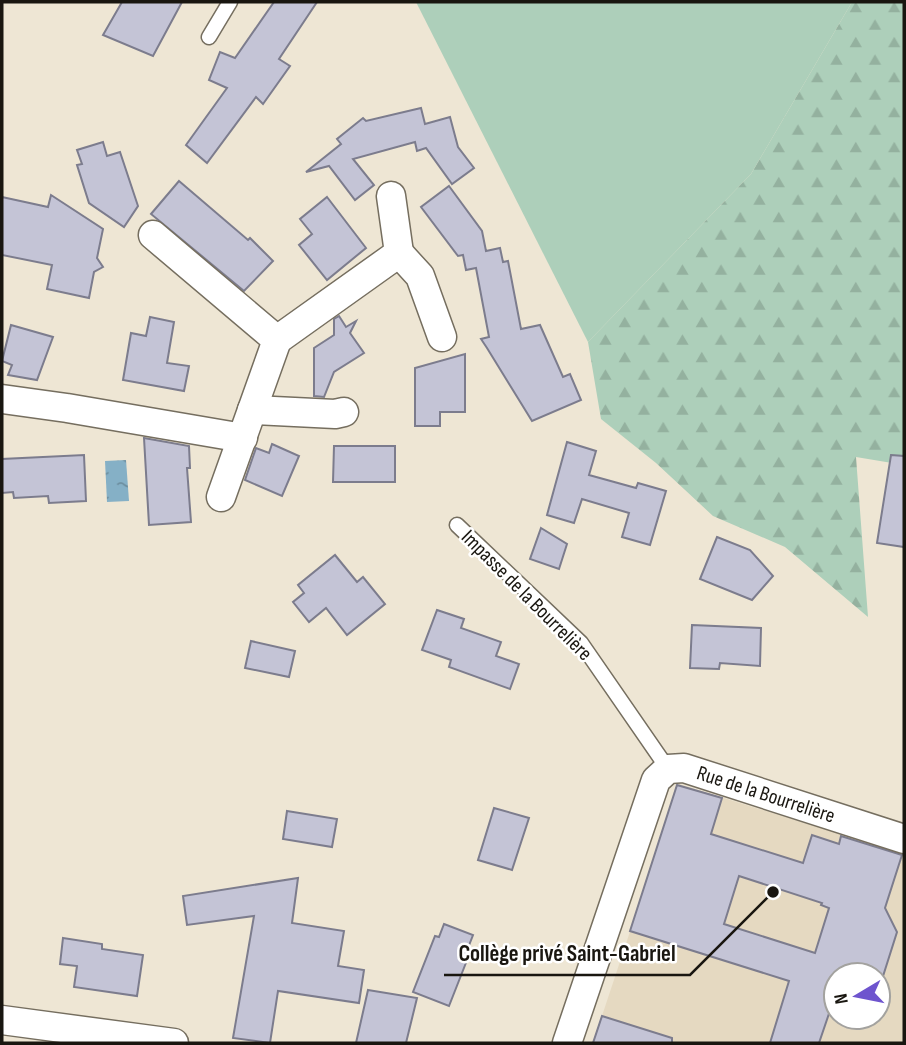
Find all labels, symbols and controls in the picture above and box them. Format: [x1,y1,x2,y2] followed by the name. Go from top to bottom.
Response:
[456,525,597,666] street label: Impasse de la Bourrelière
[694,760,838,829] street label: Rue de la Bourrelière
[444,931,690,975] callout: Collège privé Saint-Gabriel
[458,940,676,968] text: Collège privé Saint-Gabriel
[822,961,892,1031] north arrow
[830,992,854,1006] text: N

